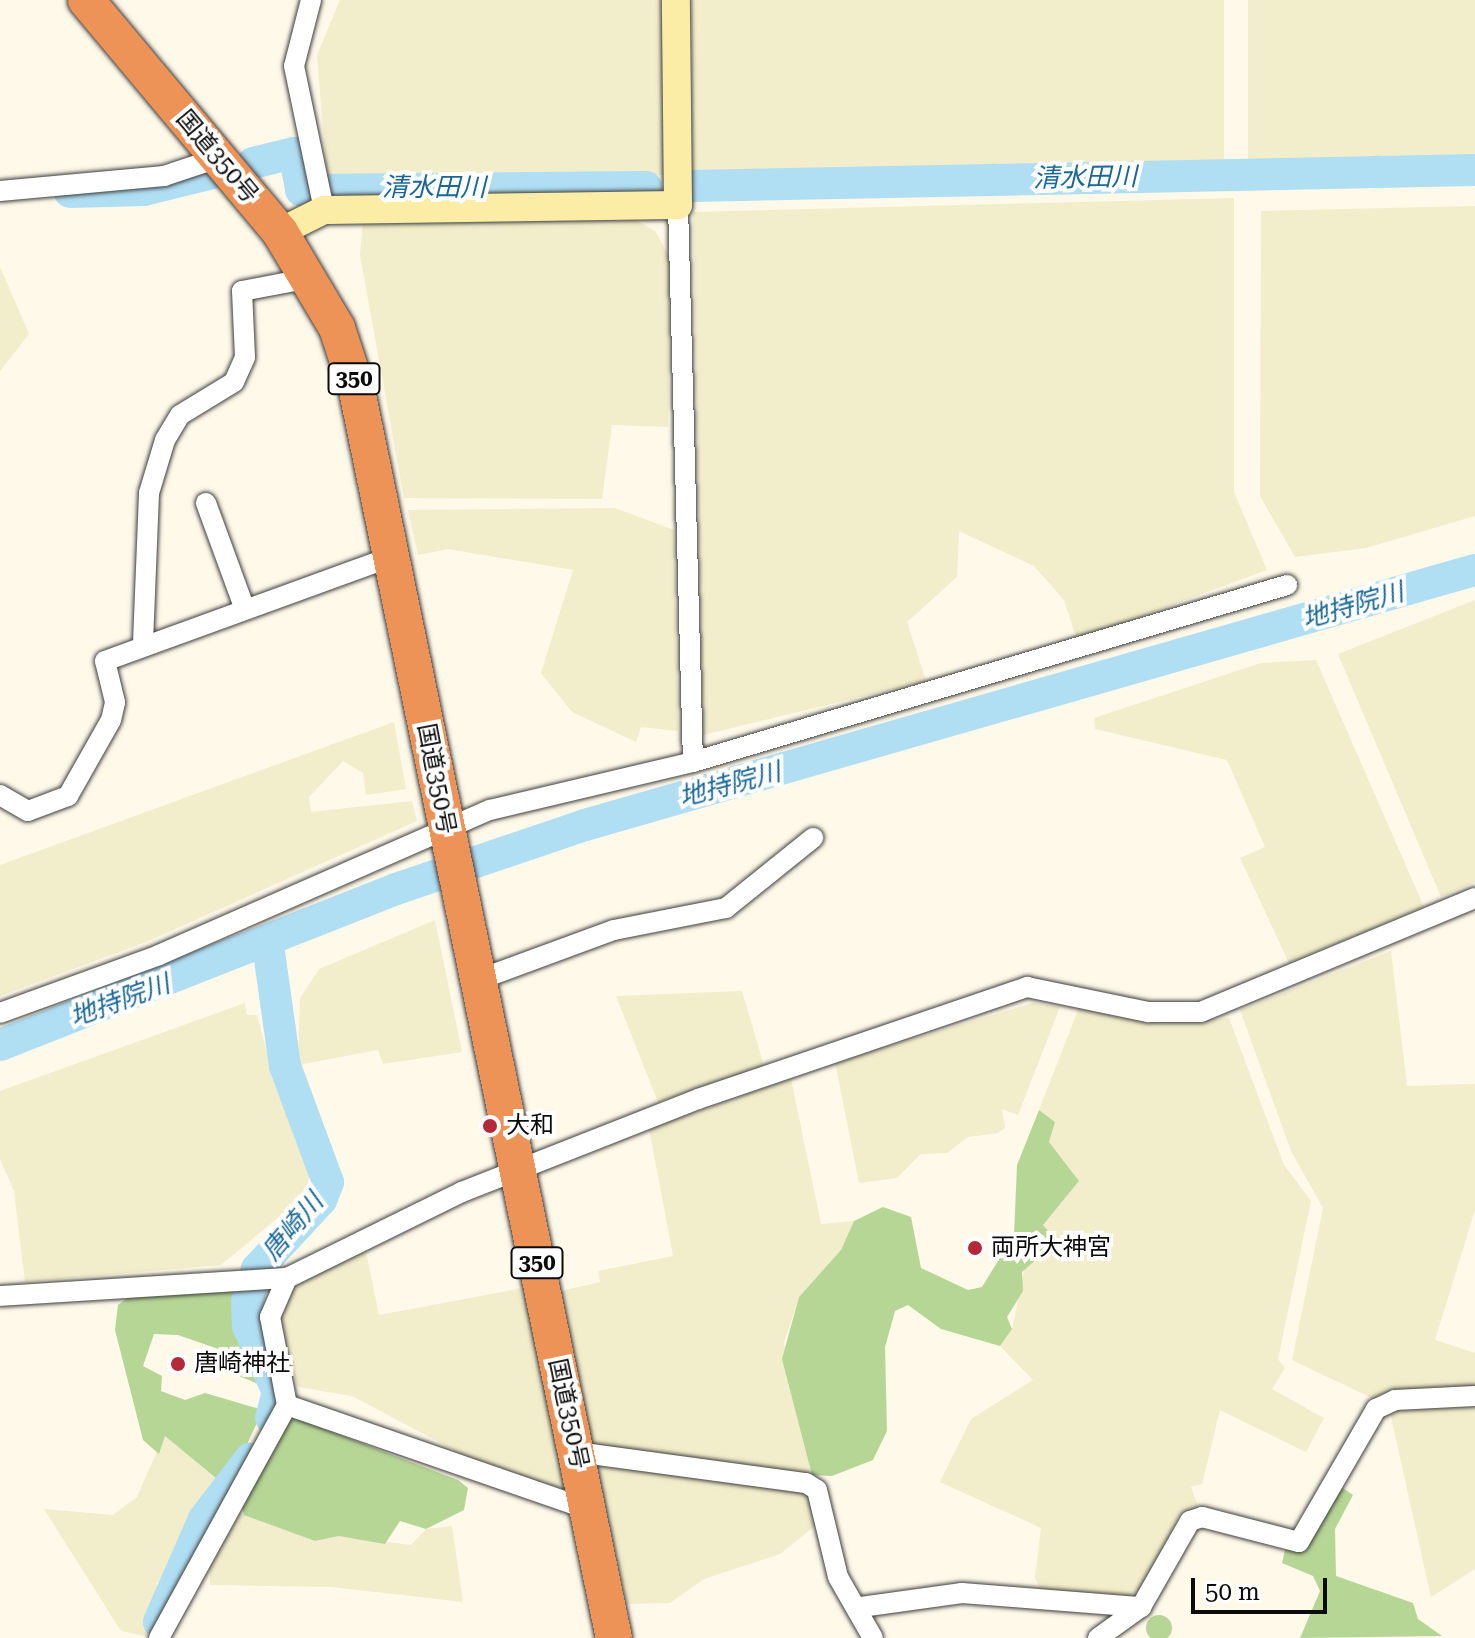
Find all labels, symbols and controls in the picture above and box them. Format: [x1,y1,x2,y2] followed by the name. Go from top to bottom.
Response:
[170,105,264,209] street label: 国道350号
[1033,161,1137,195] water label: 清水田川
[382,172,486,204] water label: 清水田川
[326,361,382,397] road number: 350
[1299,577,1407,635] water label: 地持院川
[411,721,461,837] street label: 国道350号
[676,756,784,814] water label: 地持院川
[66,969,174,1033] water label: 地持院川
[506,1112,554,1140] place label: 大和
[481,1117,499,1135] marker: 大和
[256,1187,330,1267] water label: 唐崎川
[991,1234,1111,1262] place label: 両所大神宮
[966,1239,984,1257] marker: 両所大神宮
[509,1245,565,1281] road number: 350
[194,1350,290,1378] place label: 唐崎神社
[169,1355,187,1373] marker: 唐崎神社
[542,1356,594,1472] street label: 国道350号
[1195,1562,1331,1612] scale bar
[1205,1578,1260,1606] text: 50 m

